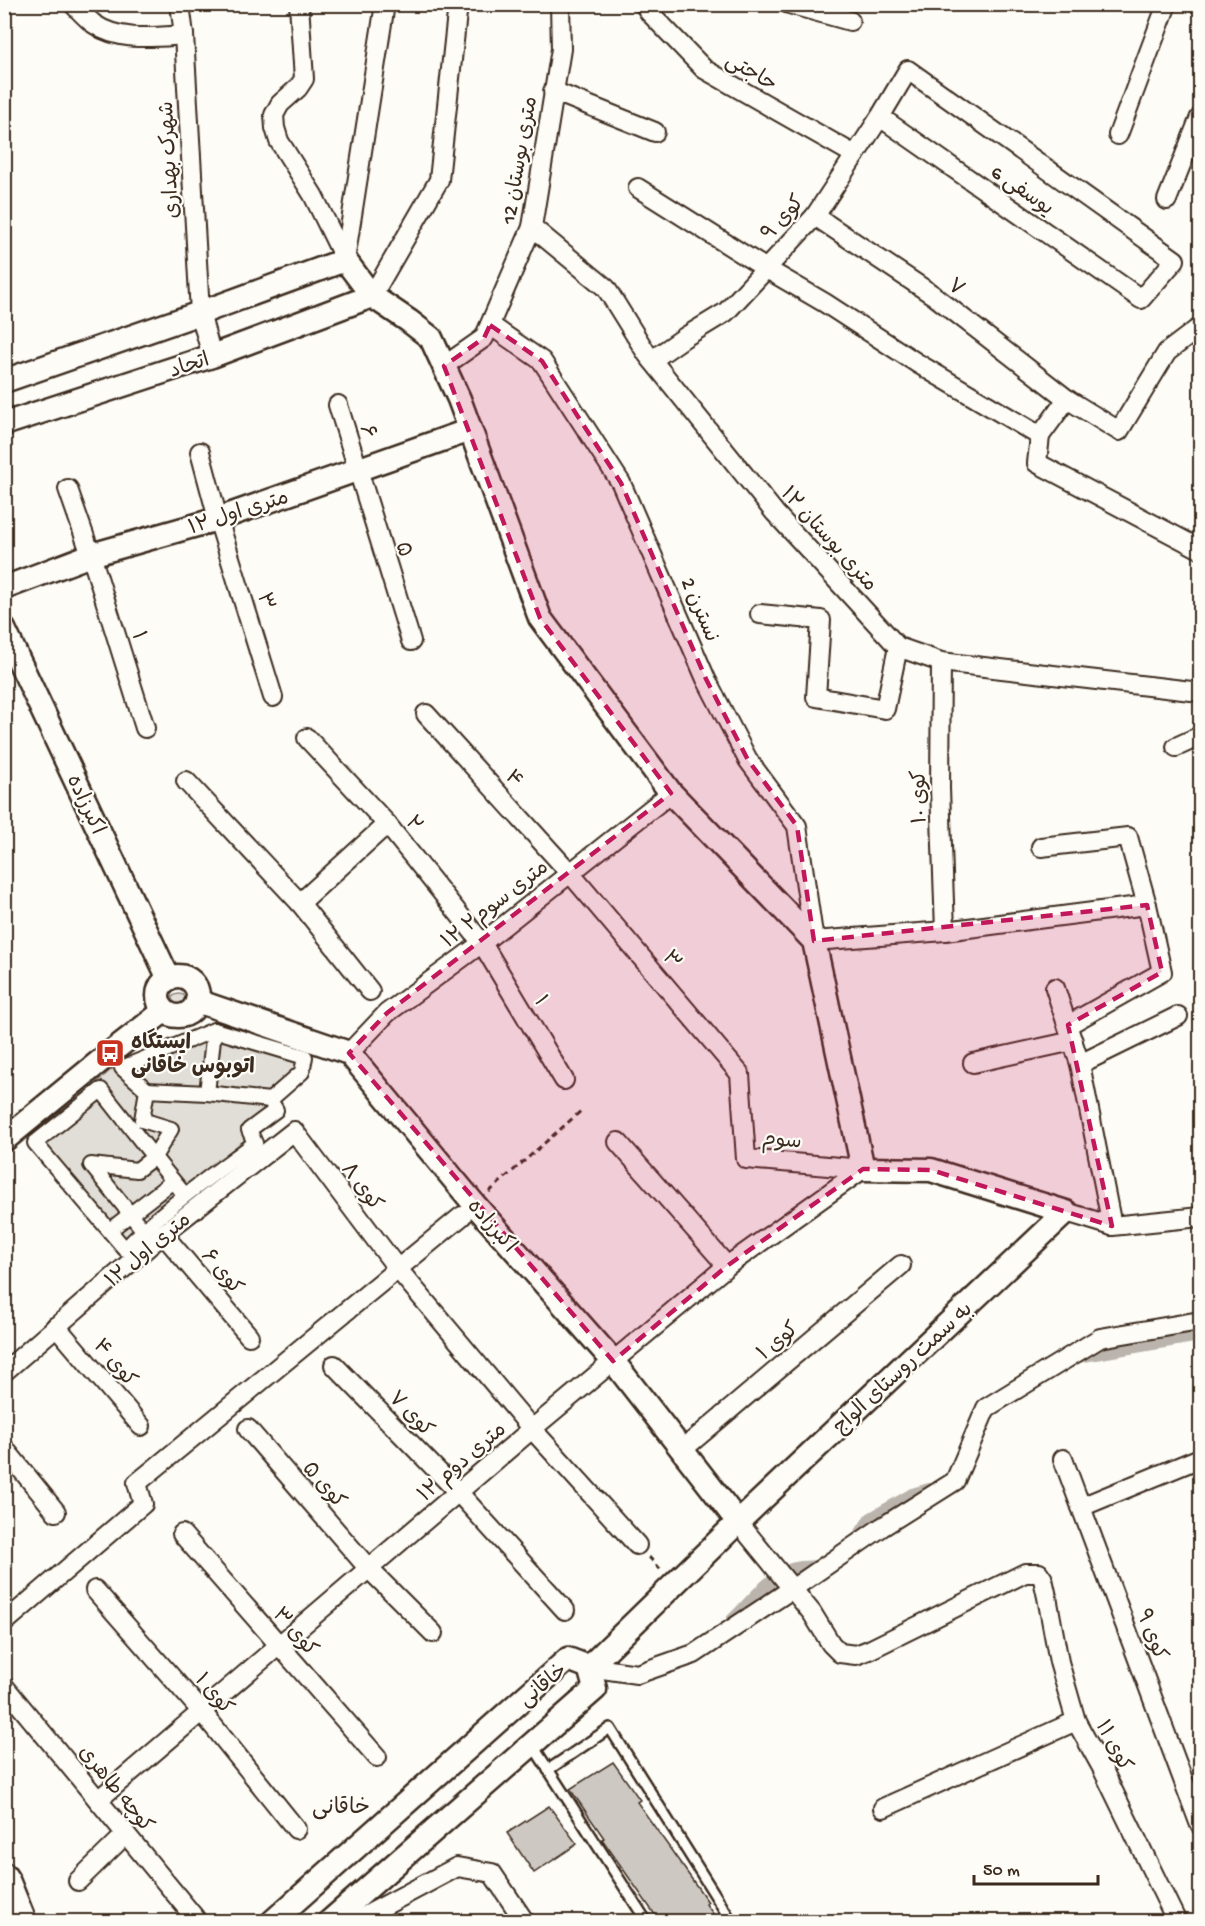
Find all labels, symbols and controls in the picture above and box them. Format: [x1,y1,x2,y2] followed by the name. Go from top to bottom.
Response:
[720,49,780,99] street label: حاجتی
[498,95,545,227] street label: 12 متری بوستان
[156,101,187,219] street label: شهرک بهداری
[985,161,1057,223] street label: یوسفی 6
[758,191,812,247] street label: کوی ۹
[941,274,968,303] street label: ۷
[167,349,213,386] street label: اتحاد
[352,422,379,442] street label: ۶
[774,483,881,598] street label: ۱۲ متری بوستان
[186,486,292,542] street label: ۱۲ متری اول
[388,539,416,561] street label: ۵
[673,574,722,646] street label: نسترن 2
[249,590,278,614] street label: ۳
[124,629,150,643] street label: ۱
[498,766,527,795] street label: ۴
[909,770,934,824] street label: کوی ۱۰
[59,772,109,839] street label: اکبرزاده
[398,812,426,839] street label: ۲
[438,856,555,955] street label: ۱۲ متری سوم۲
[655,947,685,976] street label: ۳
[526,992,552,1012] street label: ۱
[131,1028,255,1081] place label: ایستگاه اتوبوس خاقانی
[94,1037,126,1069] bus stop icon: ایستگاه اتوبوس خاقانی
[761,1128,803,1157] street label: سوم
[334,1159,386,1217] street label: کوی ۸
[460,1195,521,1259] street label: اکبرزاده
[101,1209,197,1295] street label: ۱۲ متری اول
[194,1245,247,1301] street label: کوی ۶
[829,1298,979,1441] street label: به سمت روستای الواج
[753,1318,805,1367] street label: کوی ۱
[86,1335,141,1393] street label: کوی ۴
[382,1387,437,1444] street label: کوی ۷
[414,1418,513,1509] street label: ۱۲ متری دوم
[295,1458,349,1515] street label: کوی ۵
[265,1604,321,1663] street label: کوی ۳
[1129,1606,1171,1664] street label: کوی ۹
[515,1660,574,1714] street label: خاقانی
[188,1669,237,1721] street label: کوی ۱
[1088,1717,1136,1777] street label: کوی ۱۱
[71,1741,157,1839] street label: کوچه طاهری
[312,1796,370,1822] district label: خاقانی
[974,1848,1098,1886] scale bar
[983,1861,1020,1882] text: 50 m

